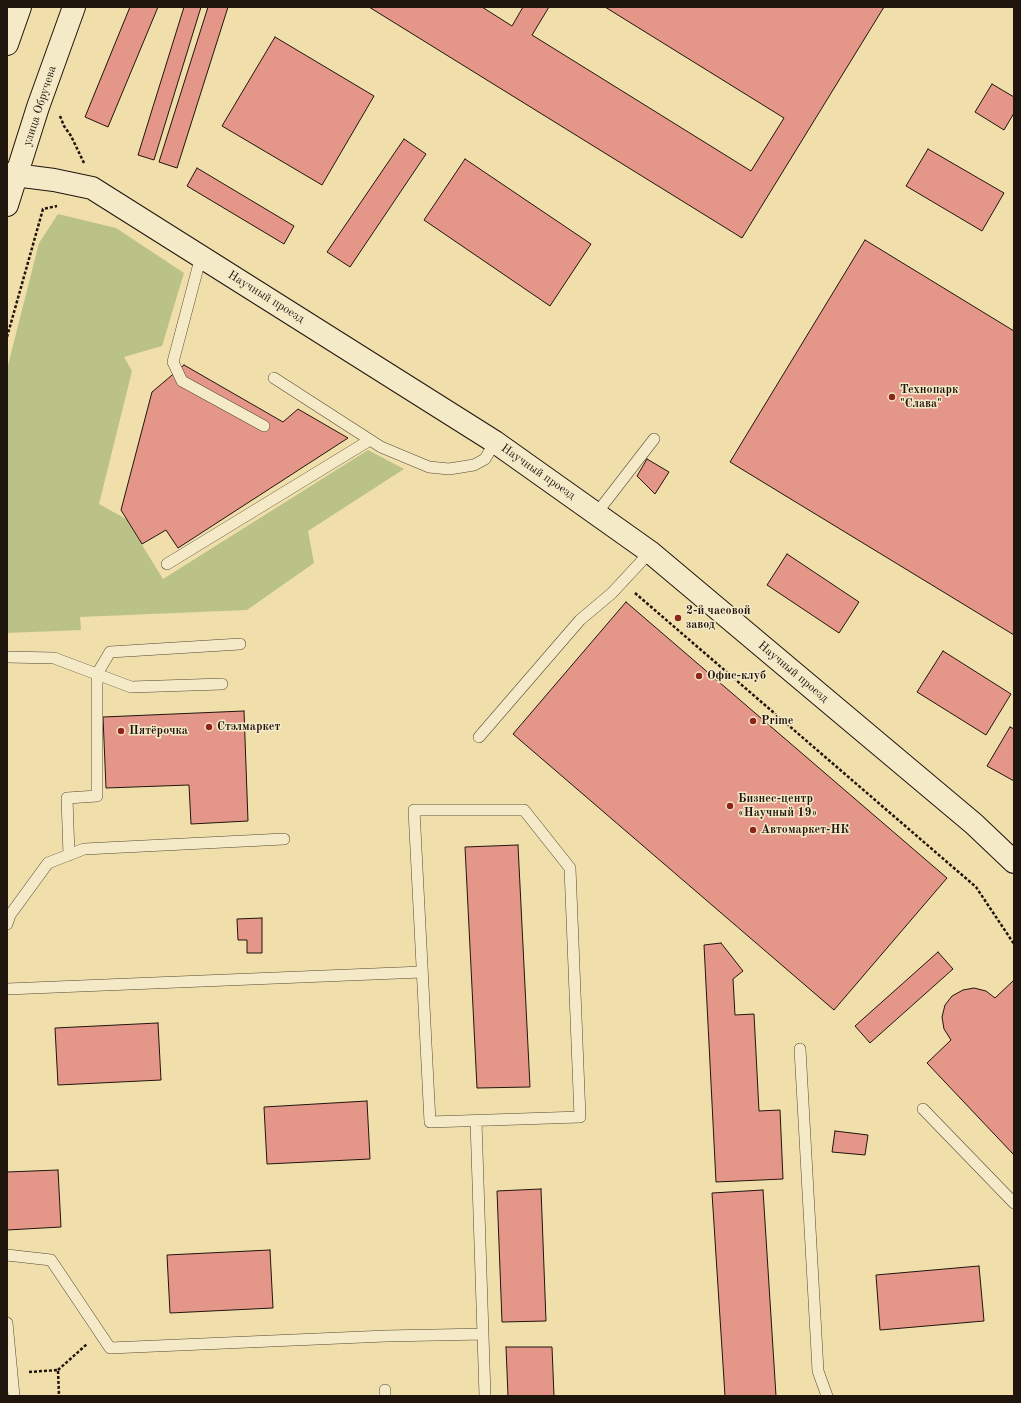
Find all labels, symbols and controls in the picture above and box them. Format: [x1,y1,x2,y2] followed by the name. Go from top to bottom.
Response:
[20,64,60,148] street label: улица Обручева
[225,268,307,326] street label: Научный проезд
[900,383,958,411] place label: Технопарк "Слава"
[887,392,897,402] marker: Технопарк "Слава"
[498,441,578,503] street label: Научный проезд
[686,604,751,632] place label: 2-й часовой завод
[673,613,683,623] marker: 2-й часовой завод
[755,638,831,706] street label: Научный проезд
[707,669,766,683] place label: Офис-клуб
[694,671,704,681] marker: Офис-клуб
[761,714,793,728] place label: Prime
[748,716,758,726] marker: Prime
[217,720,280,734] place label: Стэлмаркет
[204,722,214,732] marker: Стэлмаркет
[129,724,188,738] place label: Пятёрочка
[116,726,126,736] marker: Пятёрочка
[738,792,817,820] place label: Бизнес-центр «Научный 19»
[725,801,735,811] marker: Бизнес-центр «Научный 19»
[761,823,849,837] place label: Автомаркет-НК
[748,825,758,835] marker: Автомаркет-НК

